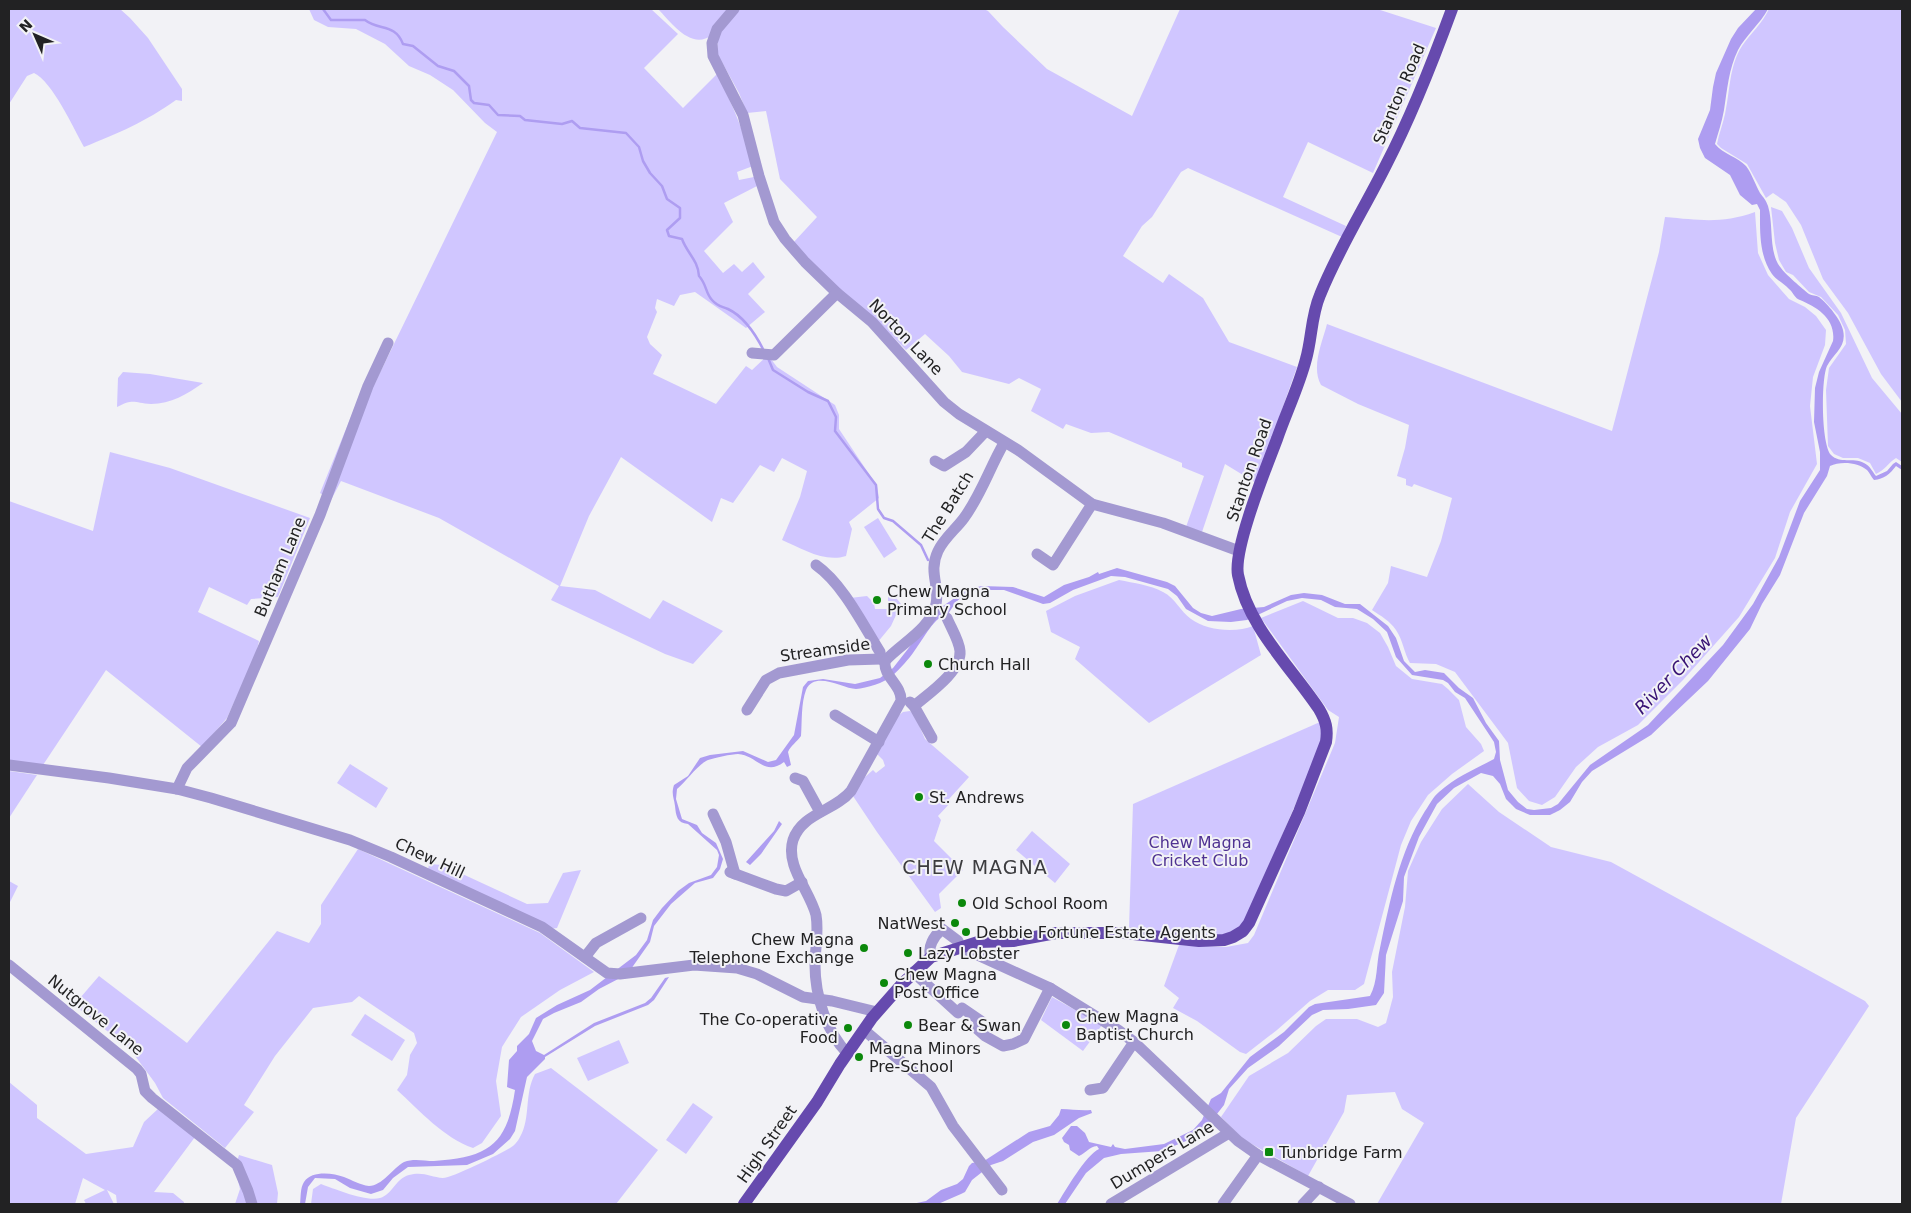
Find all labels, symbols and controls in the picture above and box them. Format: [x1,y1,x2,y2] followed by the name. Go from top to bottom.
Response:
[10,10,60,60] north arrow
[16,16,36,36] text: N
[1369,41,1429,147] street label: Stanton Road
[865,295,947,379] street label: Norton Lane
[1222,416,1276,524] street label: Stanton Road
[918,468,977,547] street label: The Batch
[250,514,310,620] street label: Butham Lane
[887,582,1007,619] place label: Chew Magna Primary School
[871,594,883,606] marker: Chew Magna Primary School
[1630,630,1716,718] water label: River Chew
[779,634,871,666] street label: Streamside
[938,655,1030,674] place label: Church Hall
[922,658,934,670] marker: Church Hall
[929,788,1024,807] place label: St. Andrews
[913,791,925,803] marker: St. Andrews
[1148,833,1252,870] park label: Chew Magna Cricket Club
[392,834,468,882] street label: Chew Hill
[902,856,1048,878] district label: CHEW MAGNA
[972,894,1108,913] place label: Old School Room
[956,897,968,909] marker: Old School Room
[878,914,945,933] place label: NatWest
[949,917,961,929] marker: NatWest
[976,923,1216,942] place label: Debbie Fortune Estate Agents
[960,926,972,938] marker: Debbie Fortune Estate Agents
[688,930,854,967] place label: Chew Magna Telephone Exchange
[858,942,870,954] marker: Chew Magna Telephone Exchange
[918,944,1020,963] place label: Lazy Lobster
[902,947,914,959] marker: Lazy Lobster
[894,965,997,1002] place label: Chew Magna Post Office
[44,971,148,1059] street label: Nutgrove Lane
[878,977,890,989] marker: Chew Magna Post Office
[1076,1007,1194,1044] place label: Chew Magna Baptist Church
[699,1010,838,1047] place label: The Co-operative Food
[918,1016,1021,1035] place label: Bear & Swan
[902,1019,914,1031] marker: Bear & Swan
[1060,1019,1072,1031] marker: Chew Magna Baptist Church
[842,1022,854,1034] marker: The Co-operative Food
[869,1039,981,1076] place label: Magna Minors Pre-School
[853,1051,865,1063] marker: Magna Minors Pre-School
[733,1101,801,1187] street label: High Street
[1107,1117,1217,1193] street label: Dumpers Lane
[1278,1143,1402,1162] place label: Tunbridge Farm
[1263,1146,1275,1158] marker: Tunbridge Farm

